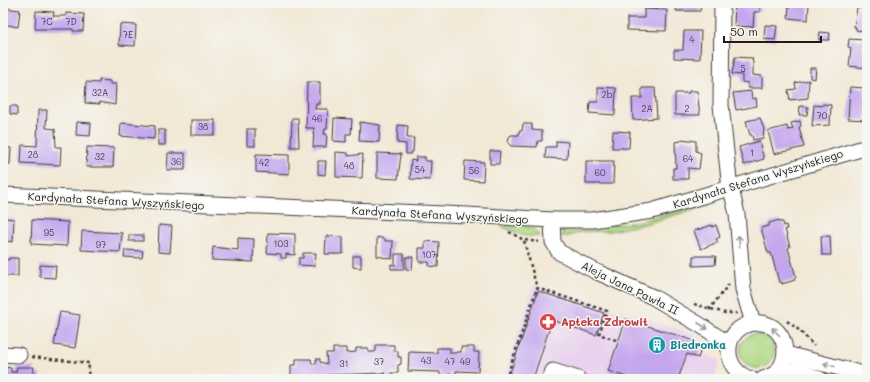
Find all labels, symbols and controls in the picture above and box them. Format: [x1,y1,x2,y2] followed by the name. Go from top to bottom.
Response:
[41,16,53,27] house number: 7C
[65,16,77,27] house number: 7D
[724,18,821,44] scale bar
[730,23,758,39] text: 50 m
[123,29,133,40] house number: 7E
[689,34,695,45] house number: 4
[740,63,746,74] house number: 5
[92,87,108,98] house number: 32A
[602,89,613,100] house number: 2b
[641,103,653,114] house number: 2A
[684,103,690,114] house number: 2
[817,110,828,121] house number: 70
[312,113,322,124] house number: 46
[198,121,209,132] house number: 38
[671,145,845,212] street label: Kardynała Stefana Wyszyńskiego
[750,147,754,158] house number: 1
[28,149,39,160] house number: 28
[95,151,105,162] house number: 32
[683,153,694,164] house number: 64
[171,156,181,167] house number: 36
[259,157,269,168] house number: 42
[344,160,355,171] house number: 48
[415,164,426,175] house number: 54
[469,165,479,176] house number: 56
[595,167,606,178] house number: 60
[27,188,205,213] street label: Kardynała Stefana Wyszyńskiego
[351,202,529,227] street label: Kardynała Stefana Wyszyńskiego
[44,227,54,238] house number: 95
[735,235,742,248] one-way arrow
[274,238,288,249] house number: 103
[96,239,106,250] house number: 97
[422,249,436,260] house number: 107
[579,258,681,318] street label: Aleja Jana Pawła II
[538,312,558,332] pharmacy icon: Apteka Zdrowit
[561,314,648,329] place label: Apteka Zdrowit
[697,323,709,331] one-way arrow
[771,327,781,337] one-way arrow
[647,335,667,355] building icon: Biedronka
[670,337,726,352] place label: Biedronka
[421,355,431,366] house number: 43
[374,356,384,367] house number: 37
[445,356,455,367] house number: 47
[460,356,471,367] house number: 49
[339,358,349,369] house number: 31
[823,361,836,369] one-way arrow

